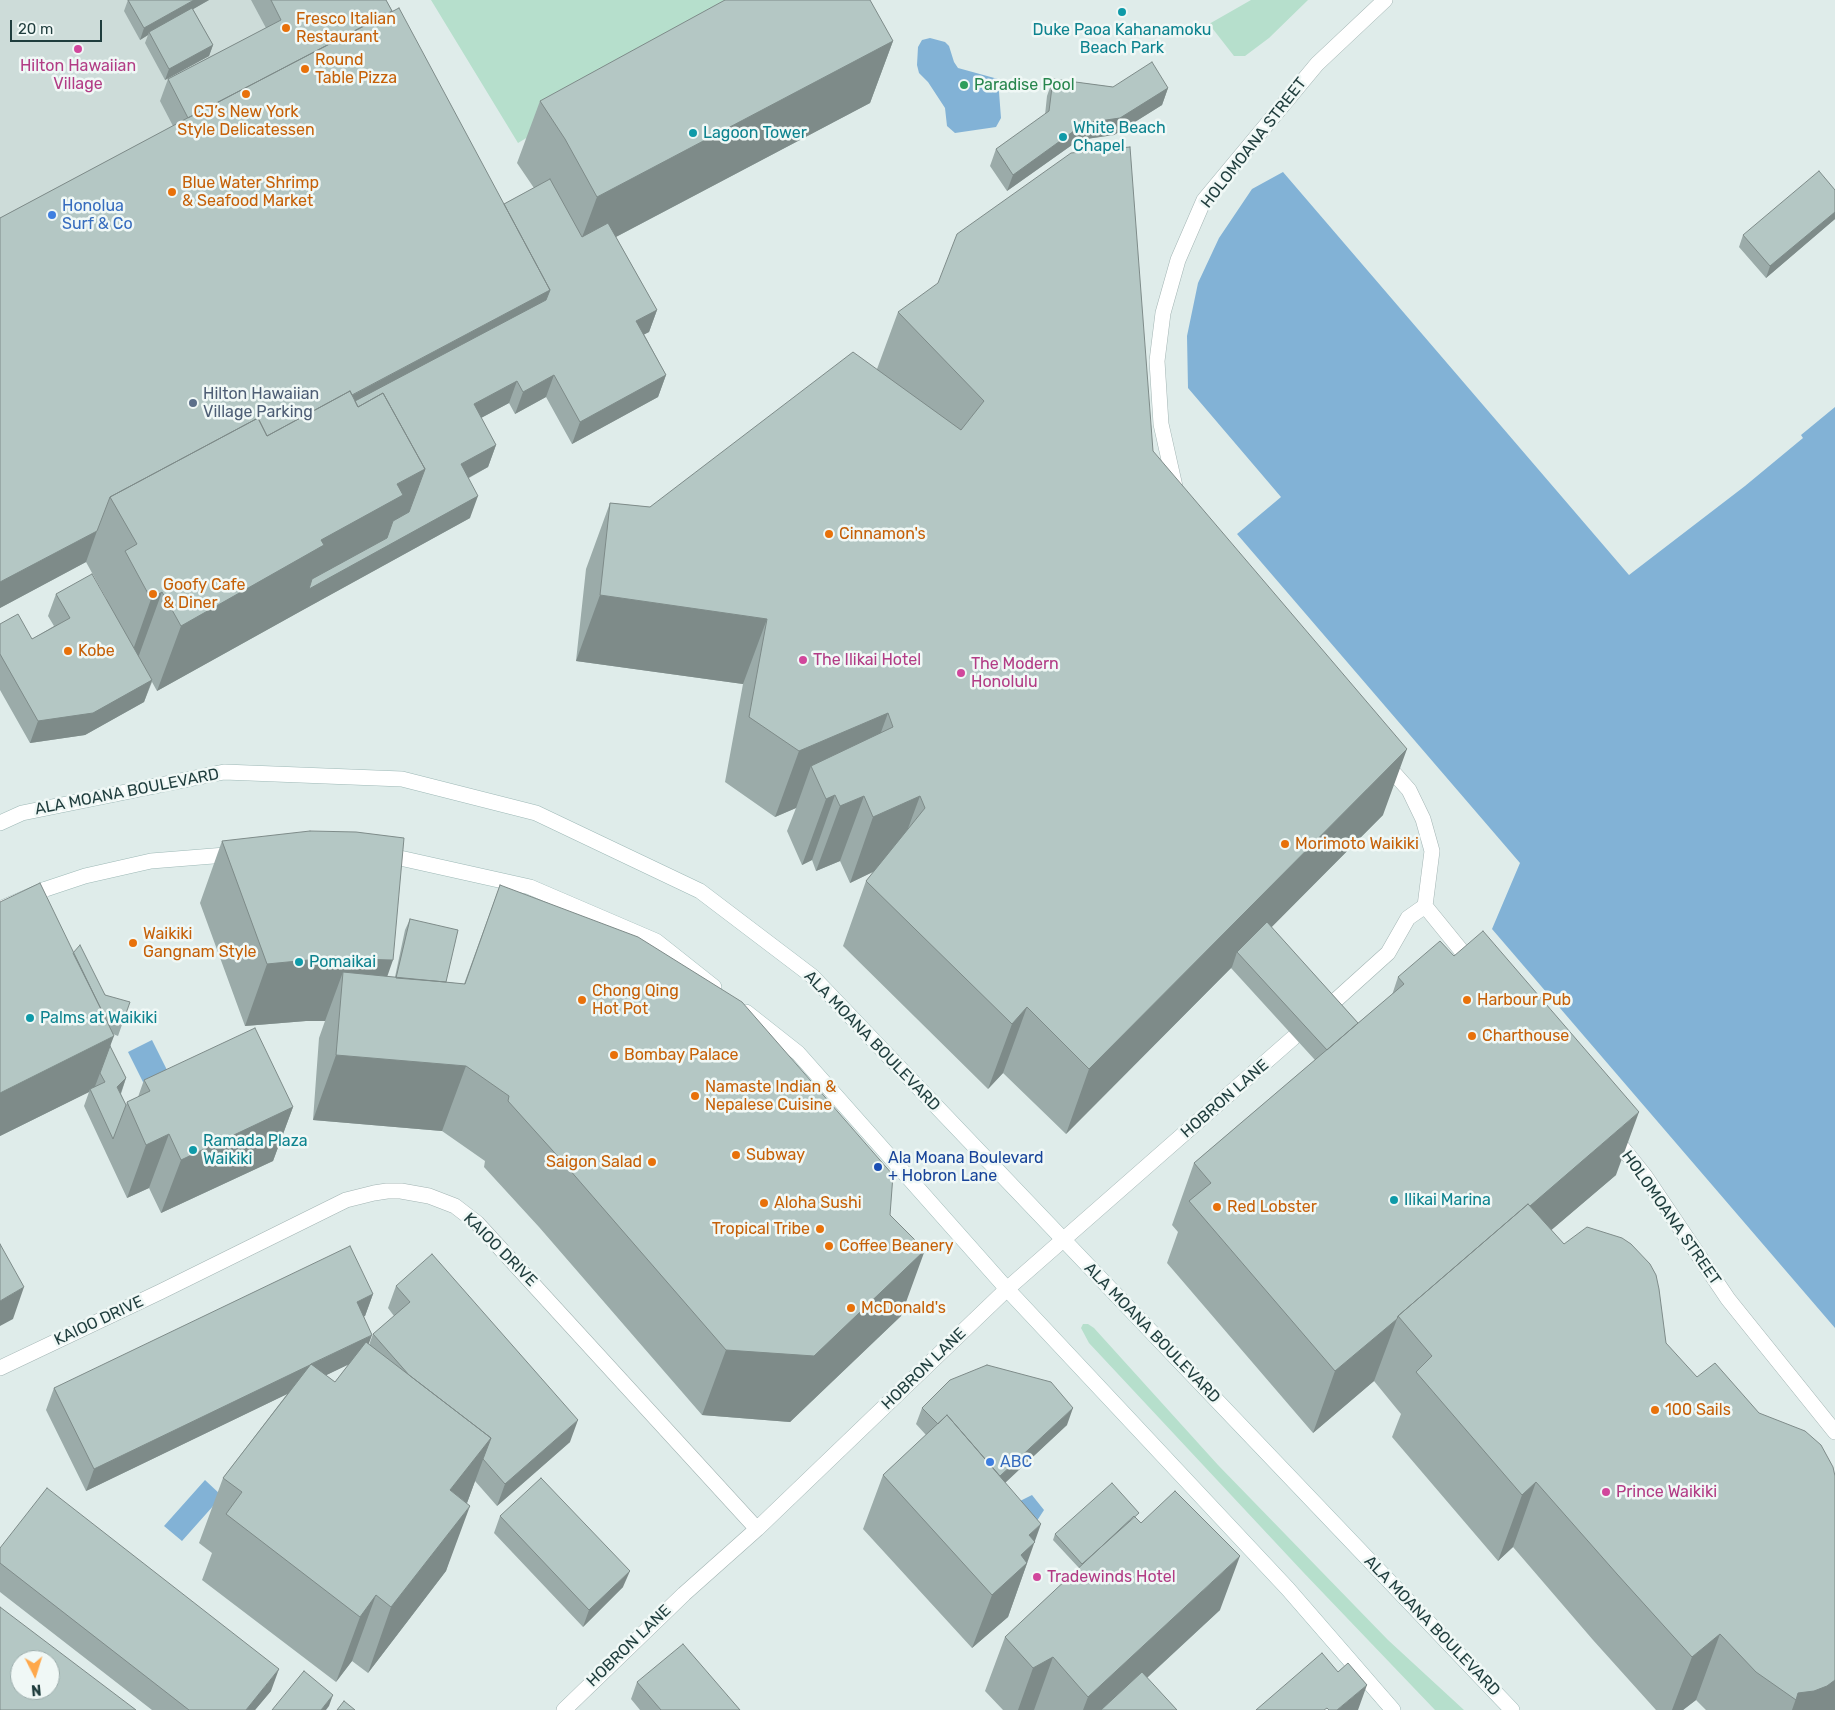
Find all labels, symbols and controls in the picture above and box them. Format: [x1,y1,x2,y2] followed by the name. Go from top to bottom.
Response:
[1116,6,1128,18] marker: Duke Paoa Kahanamoku Beach Park
[296,9,396,47] place label: Fresco Italian Restaurant
[12,10,105,42] scale bar
[18,20,53,38] text: 20 m
[1032,20,1212,58] place label: Duke Paoa Kahanamoku Beach Park
[280,22,292,34] marker: Fresco Italian Restaurant
[72,43,84,55] marker: Hilton Hawaiian Village
[315,50,397,88] place label: Round Table Pizza
[20,56,136,94] place label: Hilton Hawaiian Village
[299,63,311,75] marker: Round Table Pizza
[1197,74,1311,212] street label: HOLOMOANA STREET
[974,75,1075,95] place label: Paradise Pool
[958,79,970,91] marker: Paradise Pool
[240,88,252,100] marker: CJ’s New York Style Delicatessen
[177,102,315,140] place label: CJ’s New York Style Delicatessen
[1073,118,1166,156] place label: White Beach Chapel
[703,123,807,143] place label: Lagoon Tower
[687,127,699,139] marker: Lagoon Tower
[1057,131,1069,143] marker: White Beach Chapel
[182,173,319,211] place label: Blue Water Shrimp & Seafood Market
[166,186,178,198] marker: Blue Water Shrimp & Seafood Market
[62,196,133,234] place label: Honolua Surf & Co
[46,209,58,221] marker: Honolua Surf & Co
[203,384,319,422] place label: Hilton Hawaiian Village Parking
[187,397,199,409] marker: Hilton Hawaiian Village Parking
[839,524,926,544] place label: Cinnamon's
[823,528,835,540] marker: Cinnamon's
[163,575,245,613] place label: Goofy Cafe & Diner
[147,588,159,600] marker: Goofy Cafe & Diner
[78,641,115,661] place label: Kobe
[62,645,74,657] marker: Kobe
[813,650,921,670] place label: The Ilikai Hotel
[797,654,809,666] marker: The Ilikai Hotel
[971,654,1059,692] place label: The Modern Honolulu
[955,667,967,679] marker: The Modern Honolulu
[33,765,221,819] street label: ALA MOANA BOULEVARD
[1295,834,1419,854] place label: Morimoto Waikiki
[1279,838,1291,850] marker: Morimoto Waikiki
[143,924,257,962] place label: Waikiki Gangnam Style
[127,937,139,949] marker: Waikiki Gangnam Style
[309,952,376,972] place label: Pomaikai
[293,956,305,968] marker: Pomaikai
[800,967,944,1115] street label: ALA MOANA BOULEVARD
[592,981,679,1019] place label: Chong Qing Hot Pot
[1477,990,1571,1010] place label: Harbour Pub
[576,994,588,1006] marker: Chong Qing Hot Pot
[1461,994,1473,1006] marker: Harbour Pub
[40,1008,157,1028] place label: Palms at Waikiki
[24,1012,36,1024] marker: Palms at Waikiki
[1482,1026,1569,1046] place label: Charthouse
[1466,1030,1478,1042] marker: Charthouse
[624,1045,738,1065] place label: Bombay Palace
[608,1049,620,1061] marker: Bombay Palace
[1177,1056,1273,1142] street label: HOBRON LANE
[705,1077,836,1115] place label: Namaste Indian & Nepalese Cuisine
[689,1090,701,1102] marker: Namaste Indian & Nepalese Cuisine
[203,1131,308,1169] place label: Ramada Plaza Waikiki
[187,1144,199,1156] marker: Ramada Plaza Waikiki
[746,1145,805,1165] place label: Subway
[1617,1147,1725,1289] street label: HOLOMOANA STREET
[888,1148,1043,1186] place label: Ala Moana Boulevard + Hobron Lane
[730,1149,742,1161] marker: Subway
[546,1152,642,1172] place label: Saigon Salad
[646,1156,658,1168] marker: Saigon Salad
[872,1161,884,1173] marker: Ala Moana Boulevard + Hobron Lane
[1404,1190,1491,1210] place label: Ilikai Marina
[774,1193,862,1213] place label: Aloha Sushi
[1388,1194,1400,1206] marker: Ilikai Marina
[758,1197,770,1209] marker: Aloha Sushi
[1227,1197,1317,1217] place label: Red Lobster
[1211,1201,1223,1213] marker: Red Lobster
[459,1209,541,1291] street label: KAIOO DRIVE
[712,1219,810,1239] place label: Tropical Tribe
[814,1223,826,1235] marker: Tropical Tribe
[839,1236,954,1256] place label: Coffee Beanery
[823,1240,835,1252] marker: Coffee Beanery
[1080,1259,1224,1407] street label: ALA MOANA BOULEVARD
[51,1292,147,1350] street label: KAIOO DRIVE
[861,1298,946,1318] place label: McDonald's
[845,1302,857,1314] marker: McDonald's
[878,1324,970,1414] street label: HOBRON LANE
[1665,1400,1731,1420] place label: 100 Sails
[1649,1404,1661,1416] marker: 100 Sails
[1000,1452,1032,1472] place label: ABC
[984,1456,996,1468] marker: ABC
[1616,1482,1717,1502] place label: Prince Waikiki
[1600,1486,1612,1498] marker: Prince Waikiki
[1360,1552,1504,1700] street label: ALA MOANA BOULEVARD
[1047,1567,1176,1587] place label: Tradewinds Hotel
[1031,1571,1043,1583] marker: Tradewinds Hotel
[583,1601,675,1691] street label: HOBRON LANE
[10,1650,60,1700] north arrow
[31,1681,42,1698] text: N

